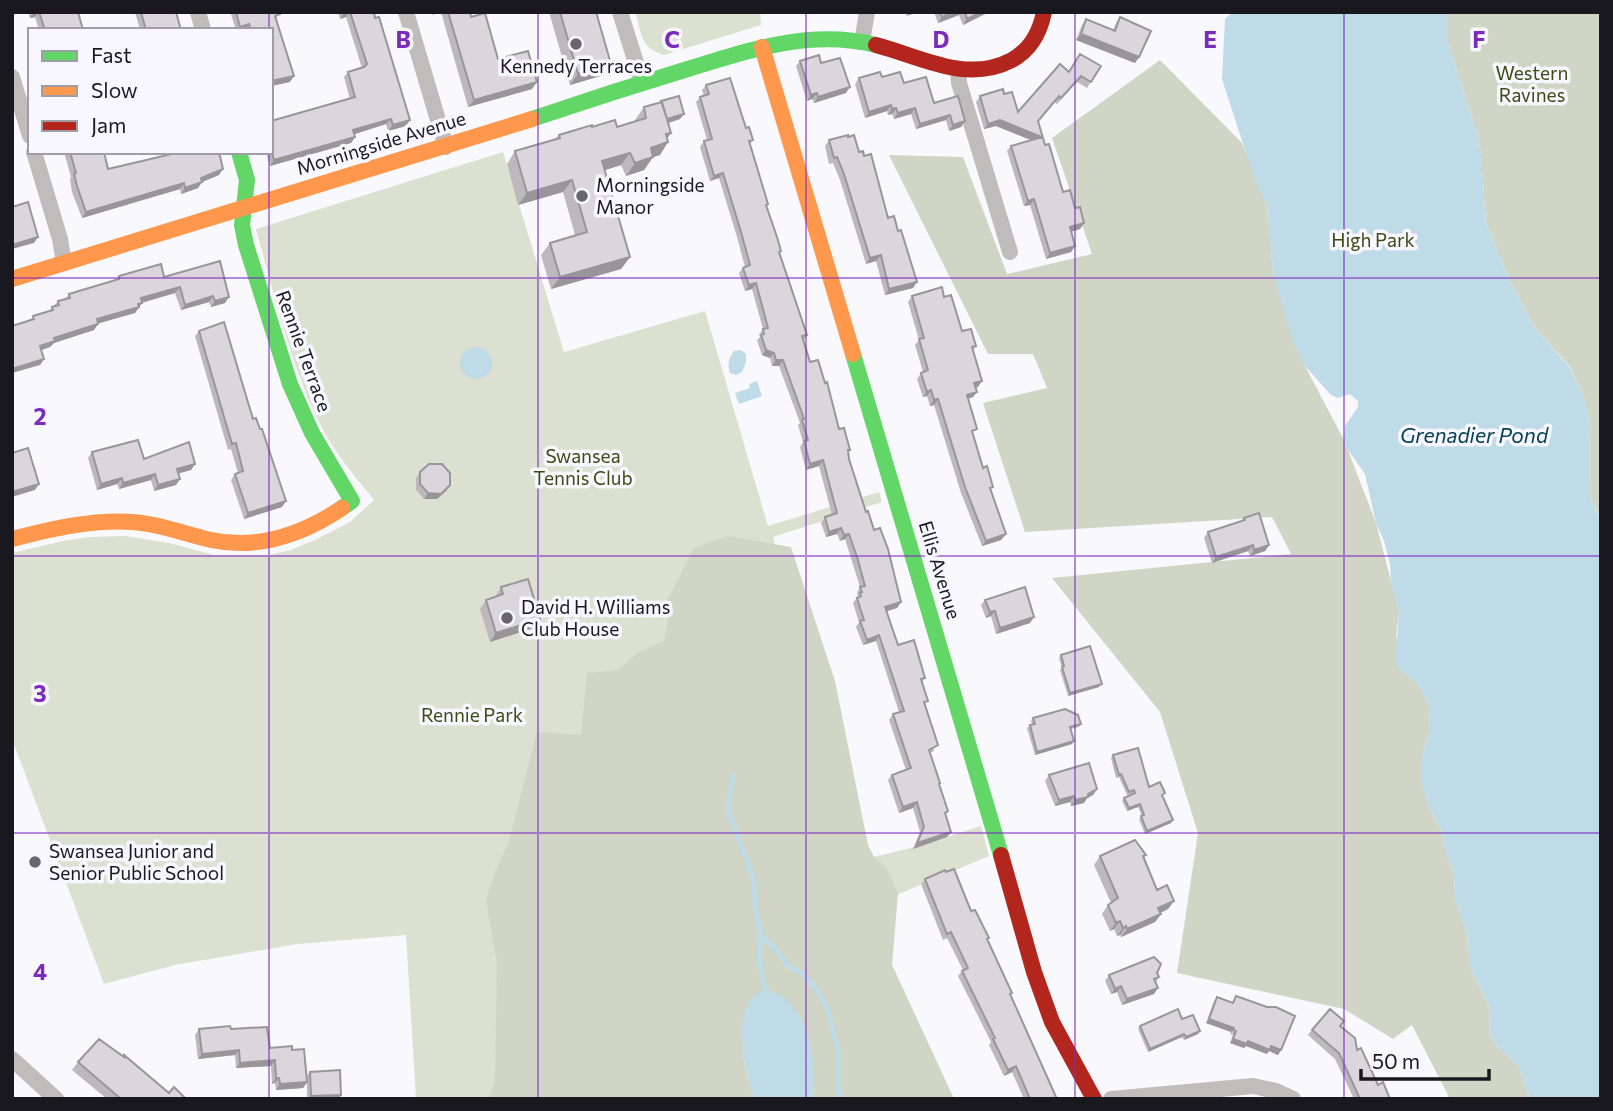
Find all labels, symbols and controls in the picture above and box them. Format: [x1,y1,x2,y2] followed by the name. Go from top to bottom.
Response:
[395,25,411,53] text: B
[664,25,680,53] text: C
[933,25,950,53] text: D
[1203,25,1217,53] text: E
[1472,25,1486,53] text: F
[28,28,273,154] legend
[568,36,584,52] marker: Kennedy Terraces
[91,42,132,67] text: Fast
[500,54,652,77] place label: Kennedy Terraces
[1496,61,1568,106] park label: Western Ravines
[91,77,138,102] text: Slow
[294,106,468,179] street label: Morningside Avenue
[91,112,126,137] text: Jam
[596,173,705,218] place label: Morningside Manor
[574,188,590,204] marker: Morningside Manor
[1331,228,1415,251] park label: High Park
[272,287,337,415] street label: Rennie Terrace
[33,402,47,430] text: 2
[1400,422,1549,447] water label: Grenadier Pond
[533,444,633,489] park label: Swansea Tennis Club
[915,518,966,622] street label: Ellis Avenue
[521,595,670,640] place label: David H. Williams Club House
[499,610,515,626] marker: David H. Williams Club House
[33,679,47,707] text: 3
[421,703,523,726] park label: Rennie Park
[49,839,224,884] place label: Swansea Junior and Senior Public School
[27,854,43,870] marker: Swansea Junior and Senior Public School
[33,957,47,985] text: 4
[1361,1038,1489,1082] scale bar
[1372,1048,1420,1073] text: 50 m

